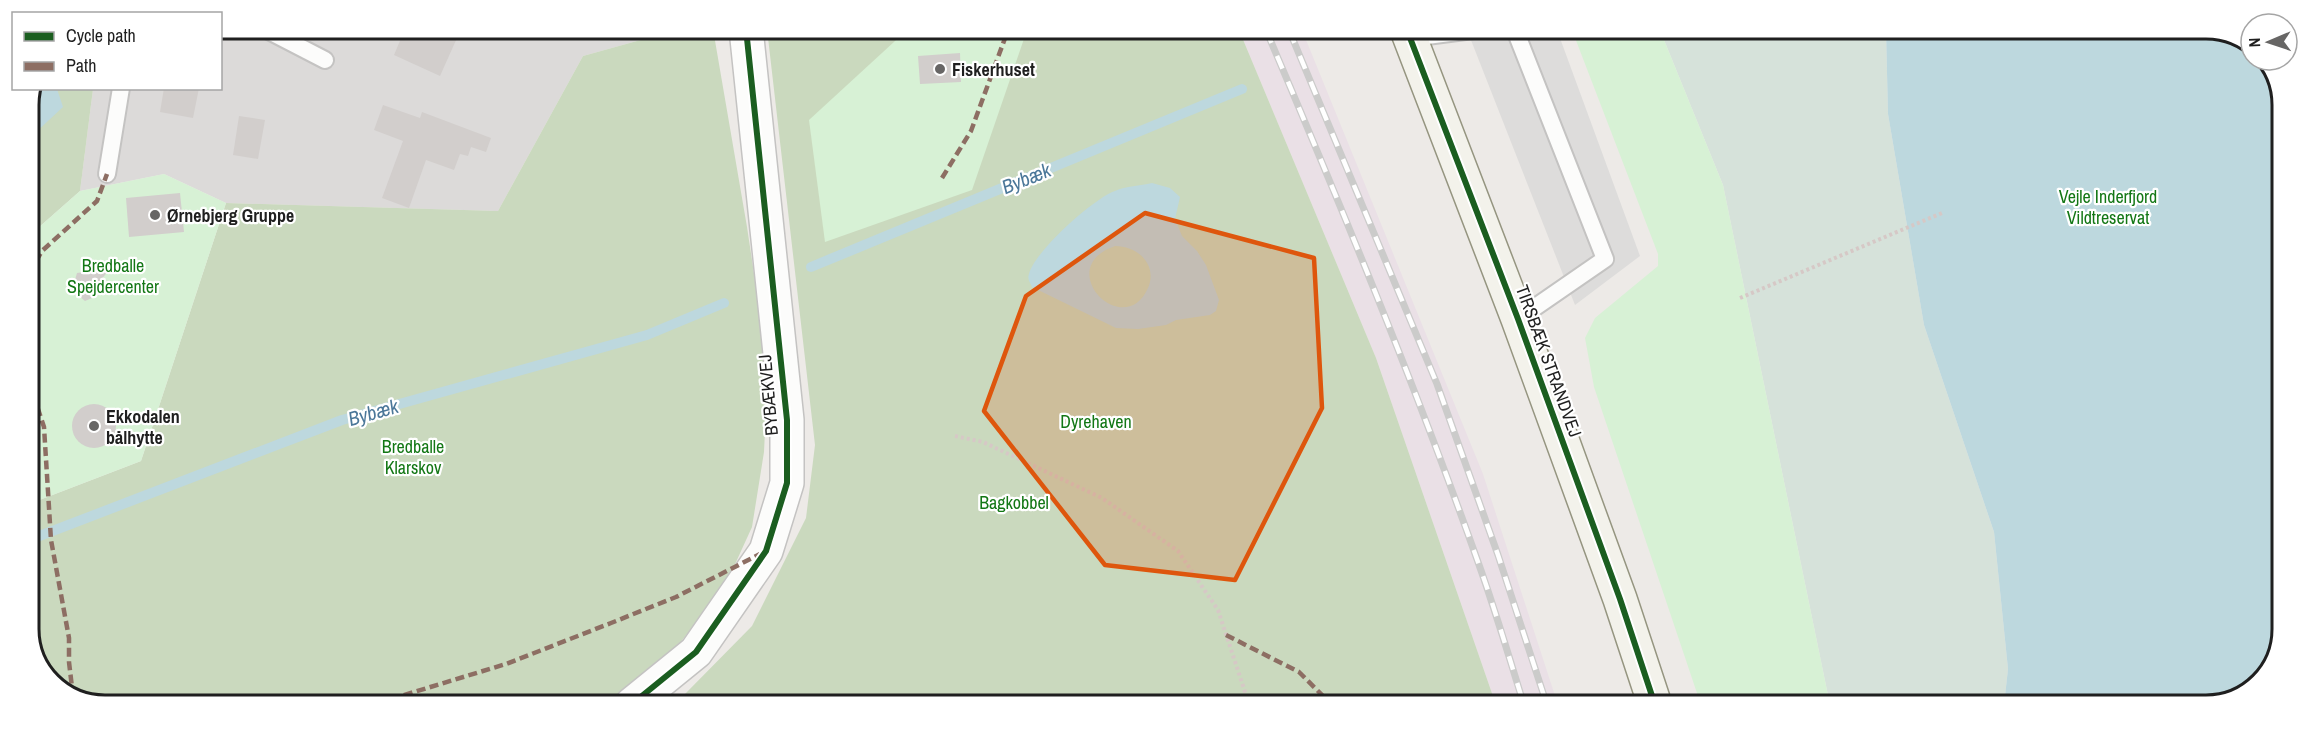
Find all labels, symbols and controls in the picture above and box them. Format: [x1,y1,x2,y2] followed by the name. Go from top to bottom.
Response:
[12,12,222,90] legend
[2239,12,2299,72] north arrow
[66,23,136,48] text: Cycle path
[2243,37,2265,48] text: N
[66,53,96,78] text: Path
[952,57,1035,82] place label: Fiskerhuset
[933,62,947,76] marker: Fiskerhuset
[997,156,1055,200] water label: Bybæk
[2059,184,2157,230] park label: Vejle Inderfjord Vildtreservat
[167,203,294,228] place label: Ørnebjerg Gruppe
[148,208,162,222] marker: Ørnebjerg Gruppe
[67,253,159,299] park label: Bredballe Spejdercenter
[1510,282,1588,440] street label: TIRSBÆK STRANDVEJ
[752,353,784,437] street label: BYBÆKVEJ
[345,392,402,432] water label: Bybæk
[106,404,180,450] place label: Ekkodalen bålhytte
[1060,409,1132,434] park label: Dyrehaven
[87,419,101,433] marker: Ekkodalen bålhytte
[382,434,444,480] park label: Bredballe Klarskov
[979,490,1049,515] park label: Bagkobbel

